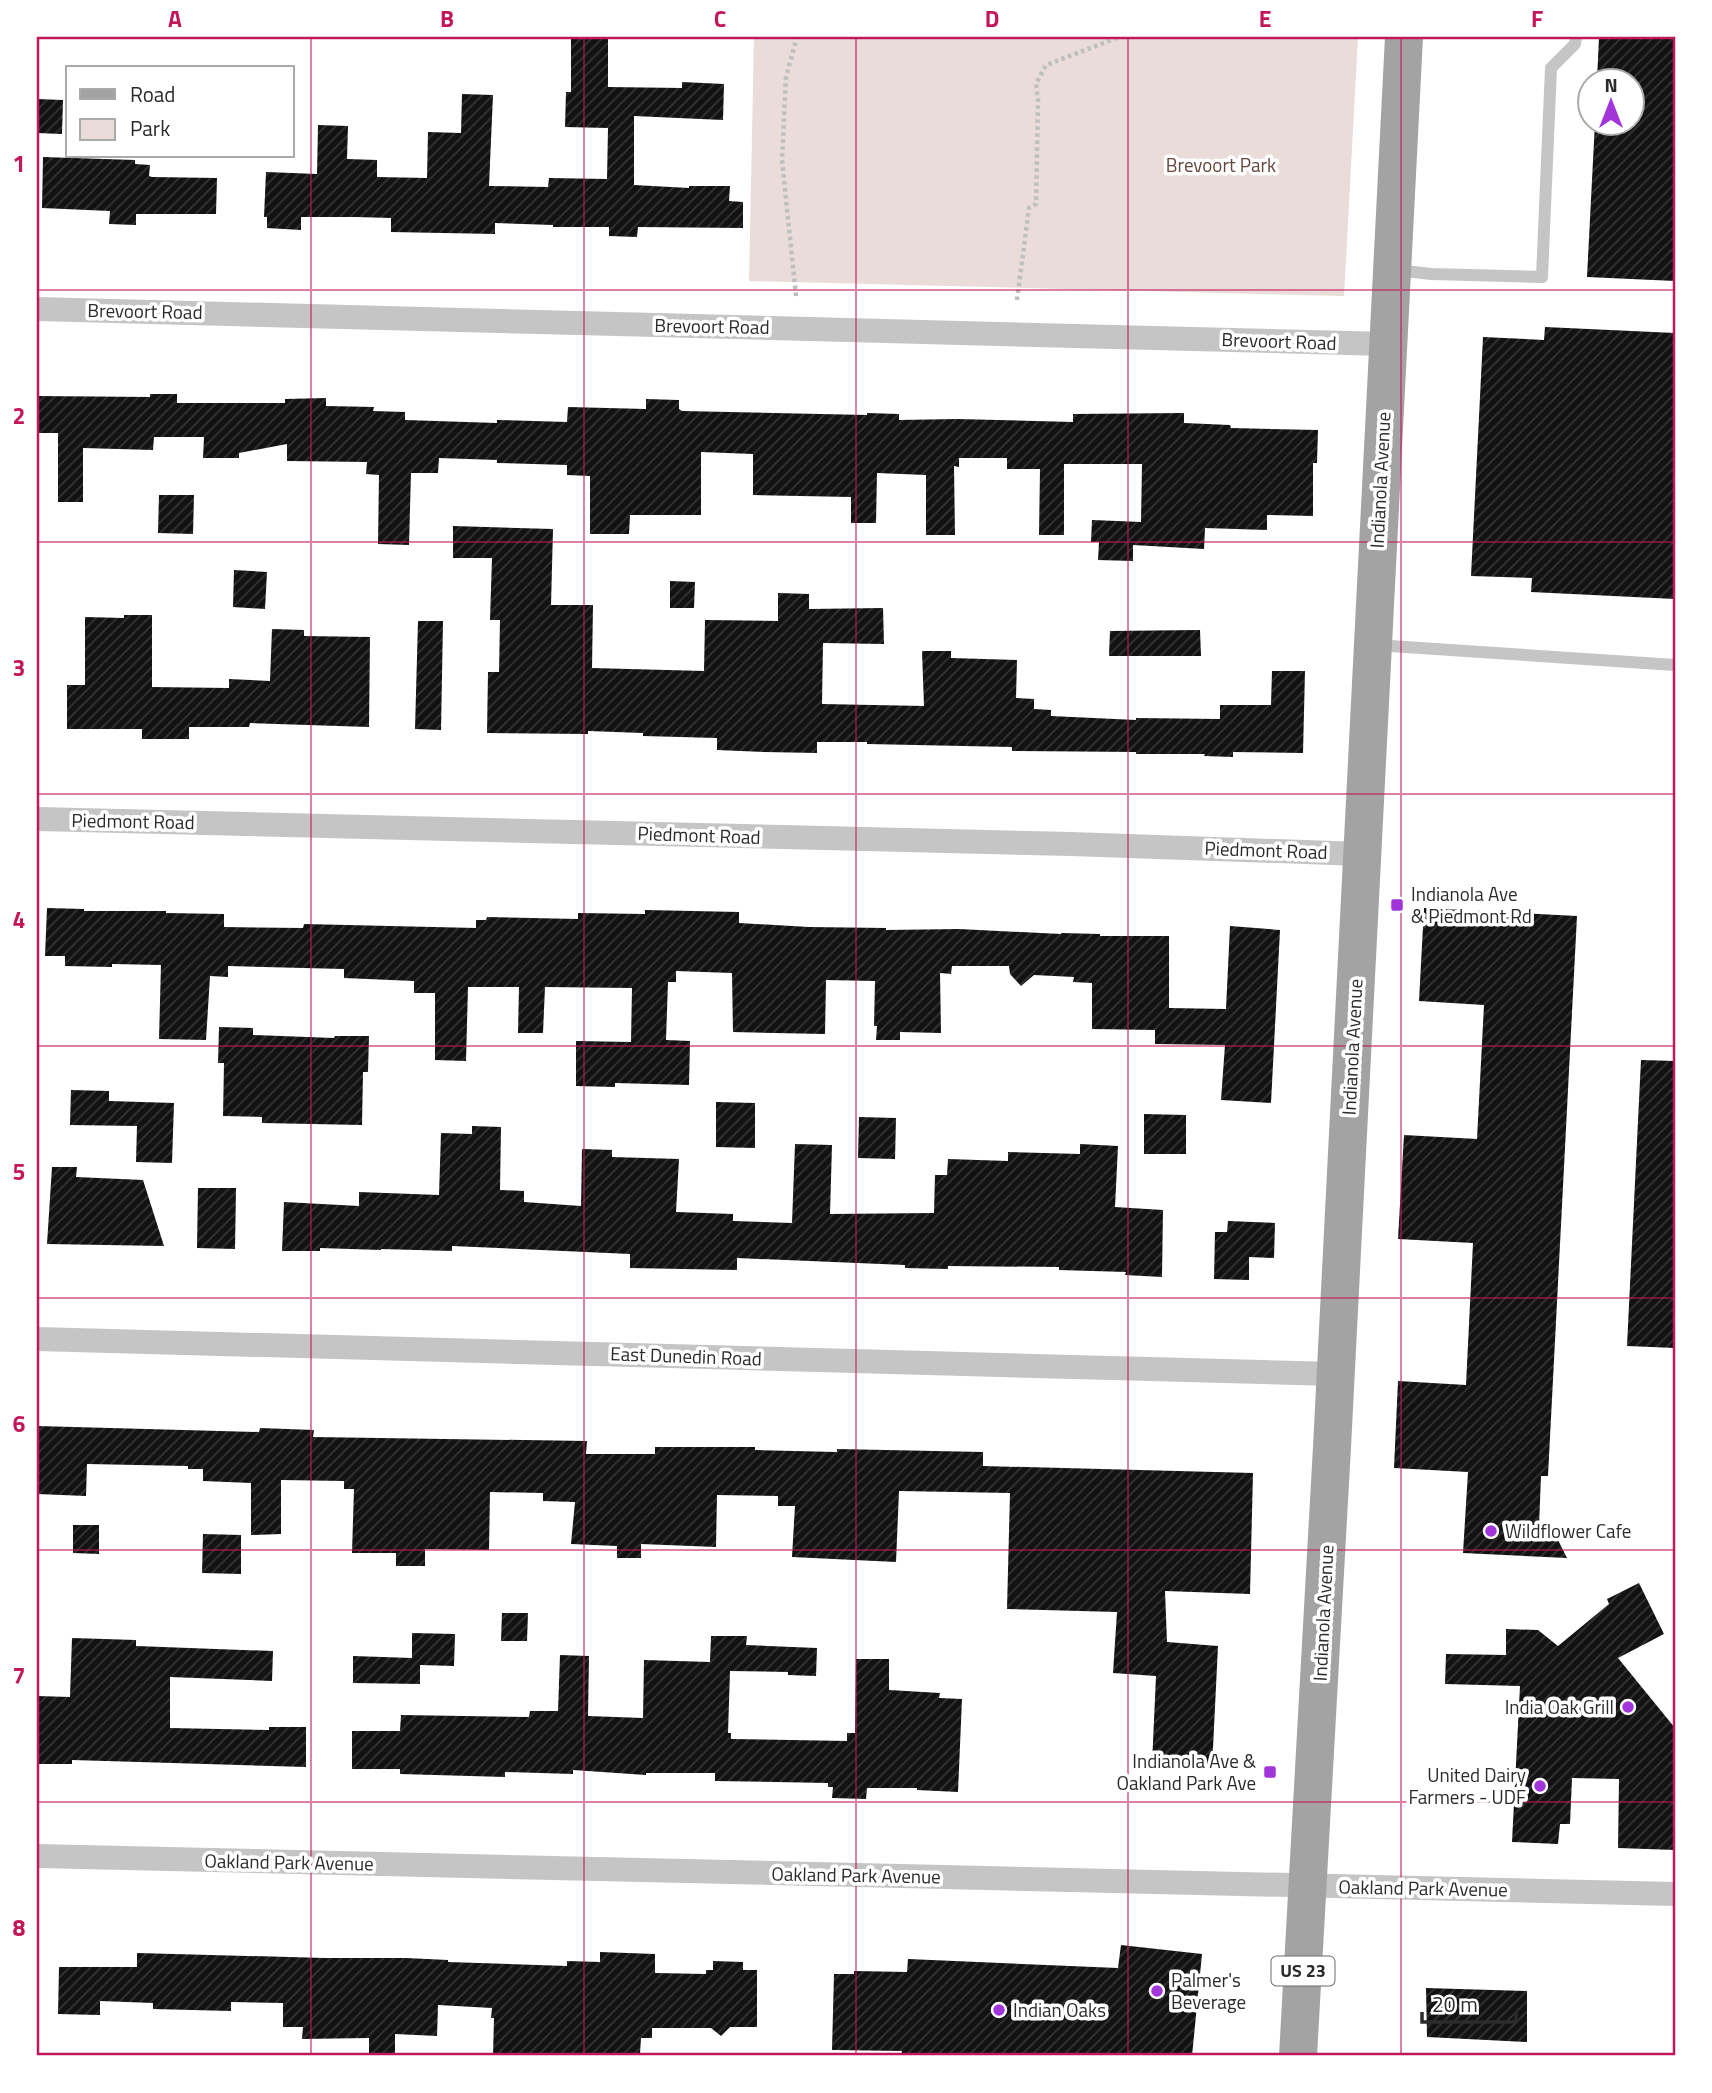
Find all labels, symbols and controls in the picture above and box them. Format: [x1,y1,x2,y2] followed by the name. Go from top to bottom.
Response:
[168,1,182,36] text: A
[440,1,454,36] text: B
[714,1,726,36] text: C
[985,1,999,36] text: D
[1259,1,1271,36] text: E
[1531,1,1543,36] text: F
[66,66,294,158] legend
[1576,66,1646,136] north arrow
[1604,70,1618,99] text: N
[130,78,175,110] text: Road
[130,112,170,144] text: Park
[13,146,25,181] text: 1
[1166,150,1276,179] park label: Brevoort Park
[87,295,203,326] street label: Brevoort Road
[654,310,770,341] street label: Brevoort Road
[1221,324,1337,357] street label: Brevoort Road
[13,398,25,433] text: 2
[1361,411,1398,549] street label: Indianola Avenue
[13,650,25,685] text: 3
[71,805,195,836] street label: Piedmont Road
[637,818,761,851] street label: Piedmont Road
[1204,833,1328,866] street label: Piedmont Road
[1411,879,1532,930] place label: Indianola Ave & Piedmont Rd
[1389,897,1405,913] marker: Indianola Ave & Piedmont Rd
[13,902,25,937] text: 4
[1333,978,1370,1116] street label: Indianola Avenue
[13,1154,25,1189] text: 5
[610,1338,762,1373] street label: East Dunedin Road
[13,1406,26,1441] text: 6
[1505,1516,1631,1545] place label: Wildflower Cafe
[1483,1523,1499,1539] marker: Wildflower Cafe
[1304,1544,1341,1682] street label: Indianola Avenue
[13,1658,25,1693] text: 7
[1505,1692,1614,1721] place label: India Oak Grill
[1620,1699,1636,1715] marker: India Oak Grill
[1116,1746,1256,1797] place label: Indianola Ave & Oakland Park Ave
[1408,1760,1526,1811] place label: United Dairy Farmers - UDF
[1262,1764,1278,1780] marker: Indianola Ave & Oakland Park Ave
[1532,1778,1548,1794] marker: United Dairy Farmers - UDF
[204,1846,374,1877] street label: Oakland Park Avenue
[771,1859,941,1890] street label: Oakland Park Avenue
[1338,1872,1508,1903] street label: Oakland Park Avenue
[13,1910,26,1945] text: 8
[1272,1956,1334,1985] road number: US 23
[1171,1965,1246,2016] place label: Palmer's Beverage
[1422,1981,1516,2025] scale bar
[1149,1983,1165,1999] marker: Palmer's Beverage
[1432,1988,1478,2020] text: 20 m
[1013,1995,1106,2024] place label: Indian Oaks
[991,2002,1007,2018] marker: Indian Oaks

